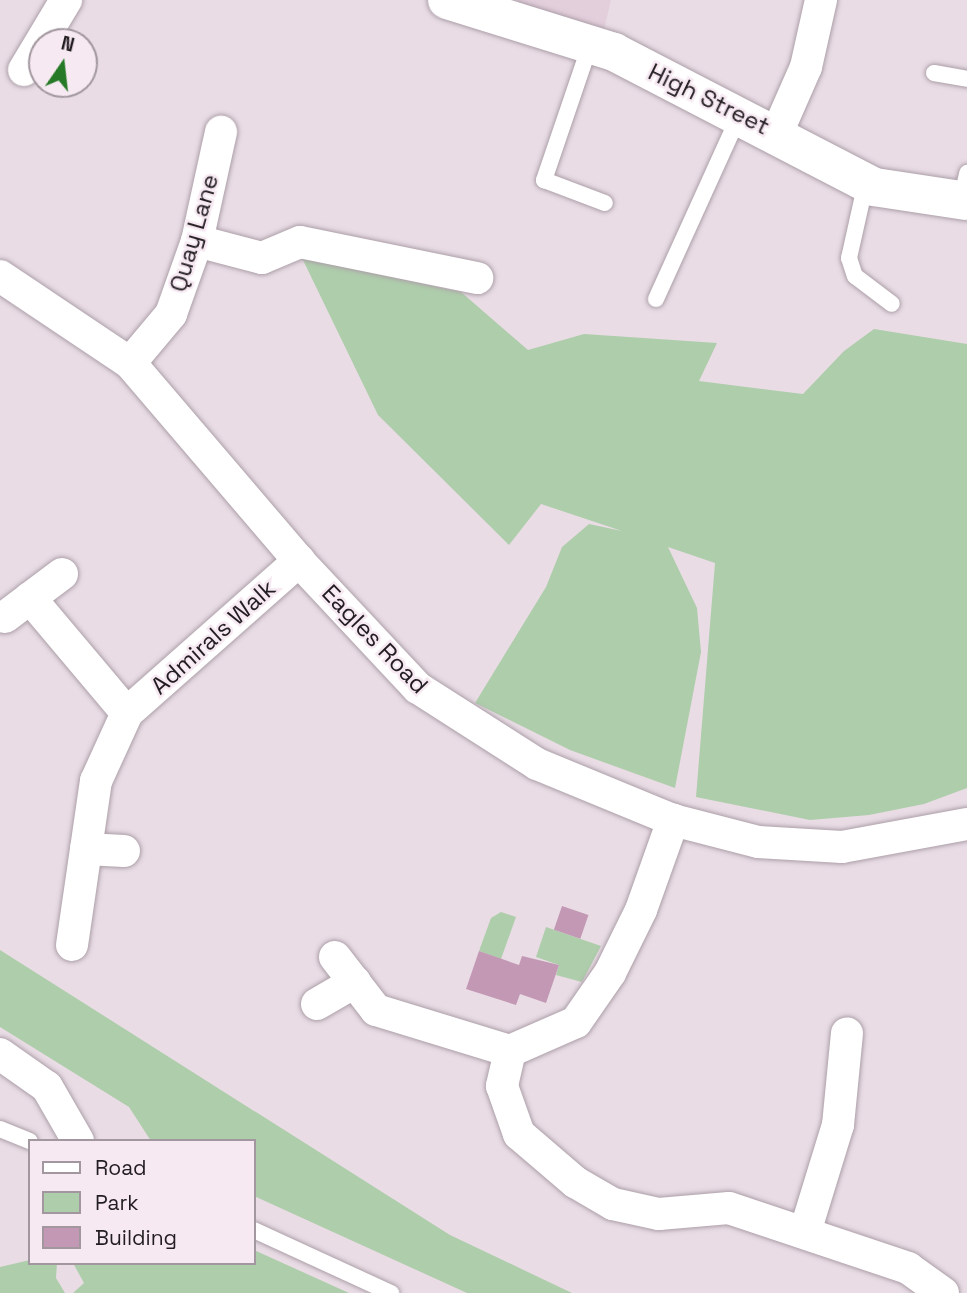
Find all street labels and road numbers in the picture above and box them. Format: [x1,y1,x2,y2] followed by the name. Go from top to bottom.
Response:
[644,57,774,141] street label: High Street
[163,171,225,295] street label: Quay Lane
[145,574,281,700] street label: Admirals Walk
[316,579,434,699] street label: Eagles Road

